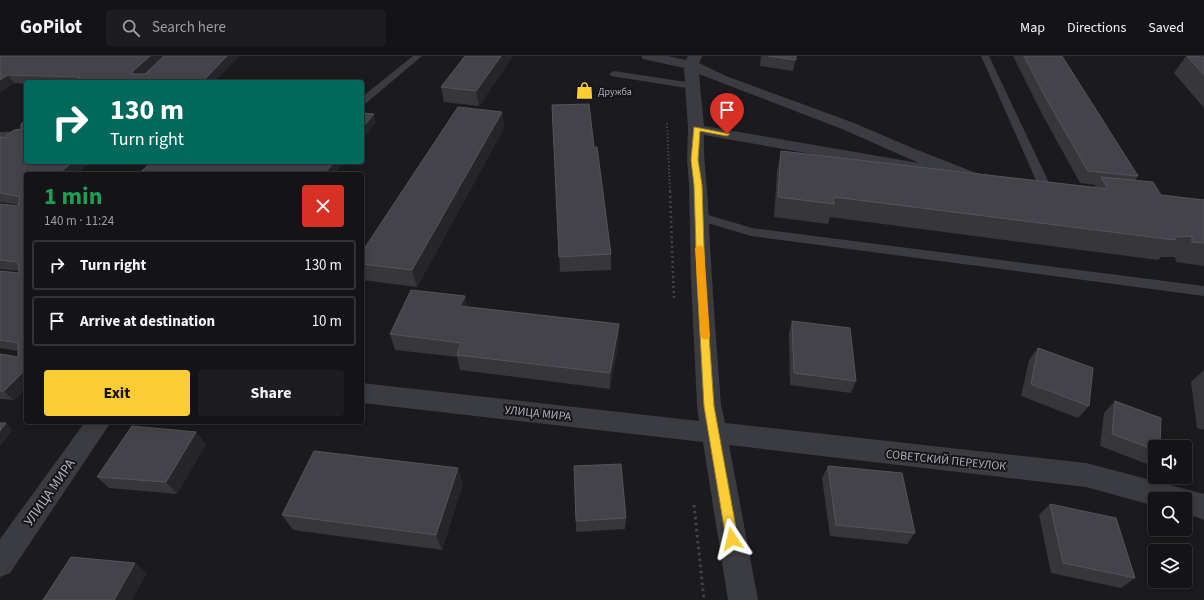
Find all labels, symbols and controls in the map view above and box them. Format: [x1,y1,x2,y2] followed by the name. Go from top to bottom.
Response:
[106,10,386,46] search box
[20,14,82,41] text: GoPilot
[120,17,142,39] icon: search
[152,17,226,38] text: Search here
[1020,18,1045,38] text: Map
[1067,18,1126,38] text: Directions
[1148,18,1184,38] text: Saved
[575,81,595,101] shop icon: Дружба
[598,85,632,99] place label: Дружба
[110,90,184,130] text: 130 m
[710,93,744,134] pin
[44,96,96,148] icon: right
[716,99,738,121] icon: arrive
[110,127,184,152] text: Turn right
[44,179,102,214] text: 1 min
[302,185,344,227] button: close
[44,212,114,230] text: 140 m · 11:24
[46,254,68,276] icon: right
[80,255,146,276] text: Turn right
[304,255,342,276] text: 130 m
[46,310,68,332] icon: arrive
[80,311,215,332] text: Arrive at destination
[312,311,342,332] text: 10 m
[44,370,190,416] button: Exit
[198,370,344,416] button: Share
[504,402,573,425] street label: УЛИЦА МИРА
[1148,440,1192,588] map controls
[1148,440,1192,484] button: sound
[885,446,1007,475] street label: СОВЕТСКИЙ ПЕРЕУЛОК
[19,455,81,530] street label: УЛИЦА МИРА
[1148,492,1192,536] button: search
[711,518,753,560] position arrow
[1148,544,1192,588] button: layers

